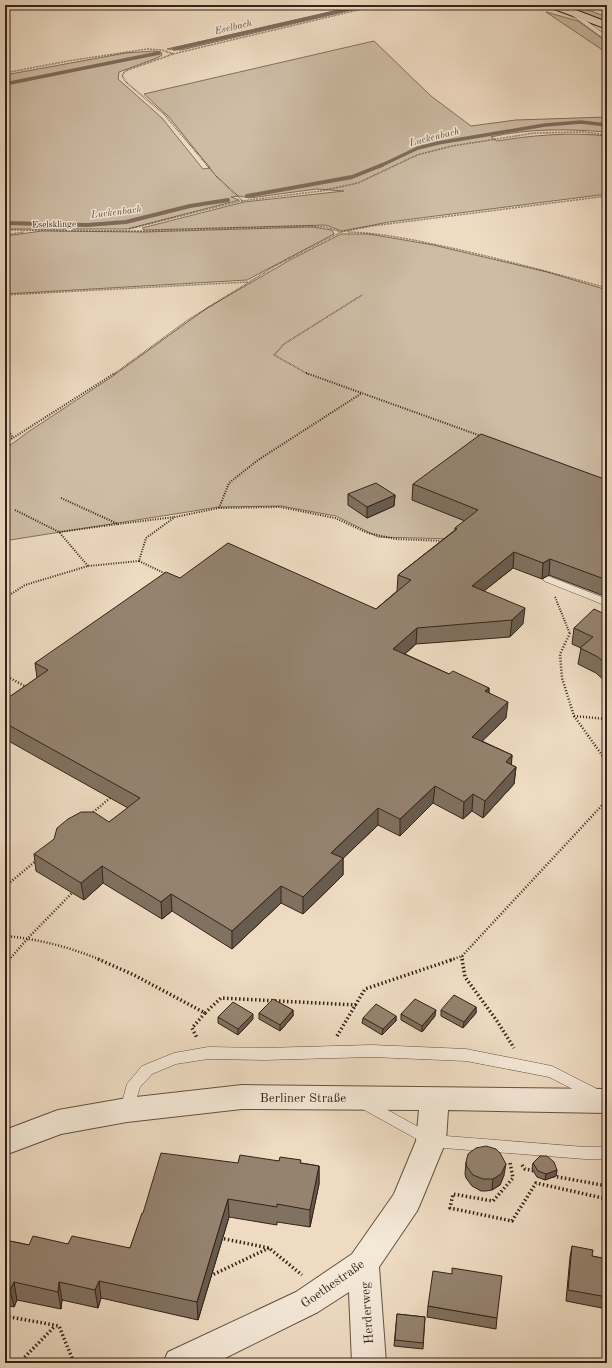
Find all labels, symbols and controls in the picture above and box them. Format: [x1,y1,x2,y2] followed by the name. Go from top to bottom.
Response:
[213,18,253,36] water label: Eselbach
[407,126,460,148] water label: Luckenbach
[89,204,142,220] water label: Luckenbach
[32,220,76,229] street label: Eselsklinge
[260,1092,346,1105] street label: Berliner Straße
[299,1258,367,1311] street label: Goethestraße
[359,1281,376,1344] street label: Herderweg

